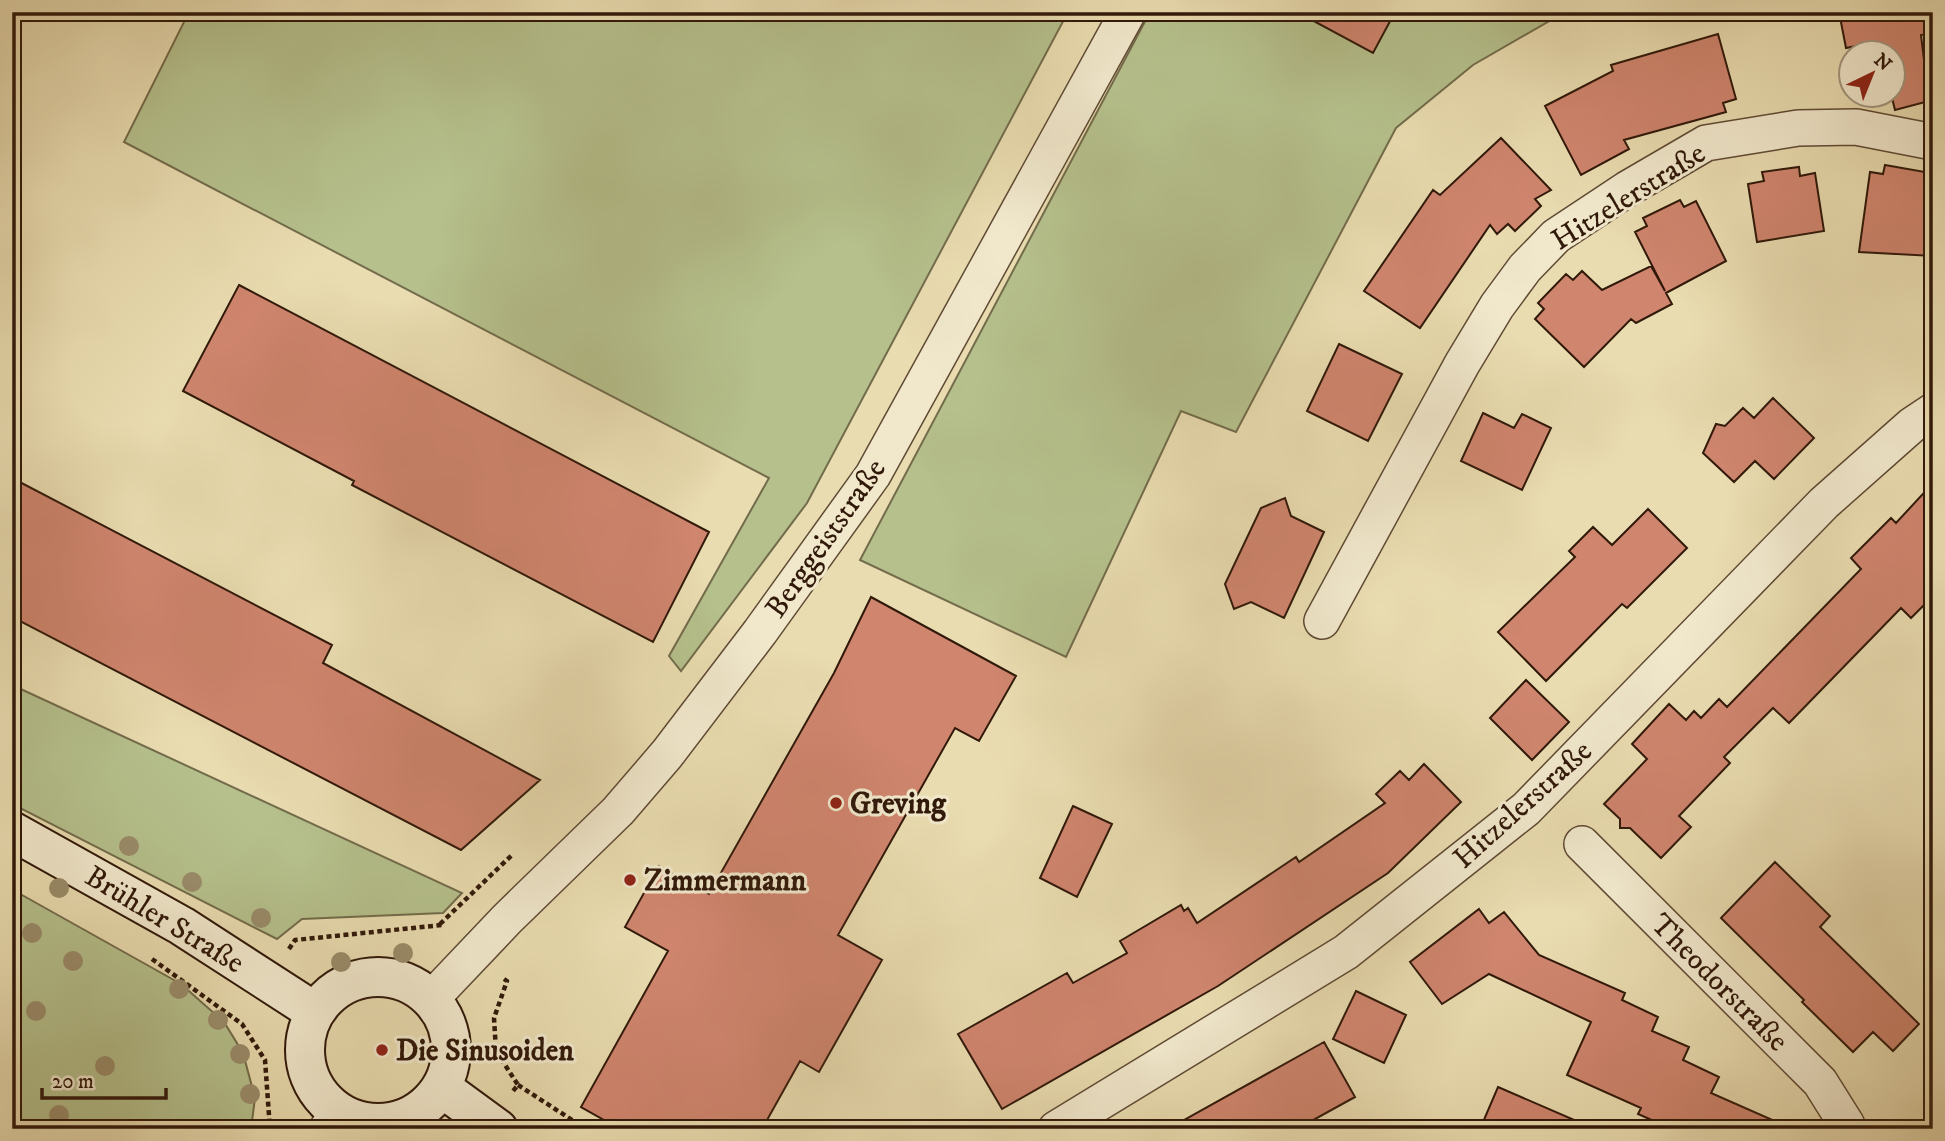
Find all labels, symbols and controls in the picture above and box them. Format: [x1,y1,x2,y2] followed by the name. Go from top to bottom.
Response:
[1836,38,1906,108] north arrow
[1869,49,1896,77] text: N
[1545,135,1713,259] street label: Hitzelerstraße
[758,452,895,626] street label: Berggeiststraße
[1446,733,1600,877] street label: Hitzelerstraße
[850,786,947,823] place label: Greving
[828,795,844,811] marker: Greving
[78,858,250,982] street label: Brühler Straße
[644,863,807,900] place label: Zimmermann
[622,872,638,888] marker: Zimmermann
[1642,906,1796,1060] street label: Theodorstraße
[396,1033,574,1070] place label: Die Sinusoiden
[374,1042,390,1058] marker: Die Sinusoiden
[42,1057,166,1101] scale bar
[52,1069,94,1095] text: 20 m

